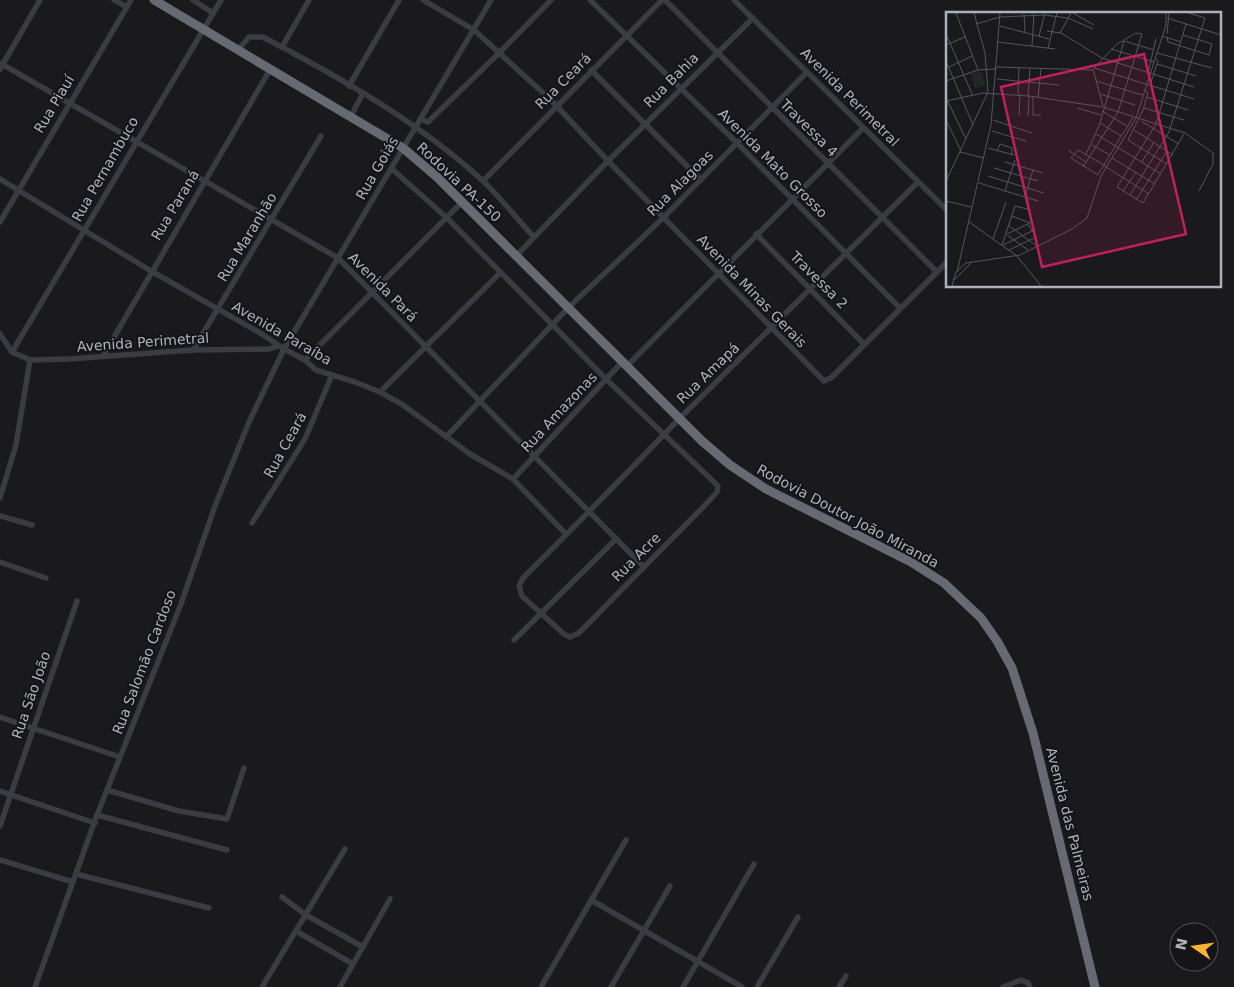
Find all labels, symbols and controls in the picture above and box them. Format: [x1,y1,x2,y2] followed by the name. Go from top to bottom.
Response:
[946,12,1222,288] inset map
[797,44,903,150] street label: Avenida Perimetral
[640,49,702,111] street label: Rua Bahia
[532,50,594,112] street label: Rua Ceará
[31,71,78,136] street label: Rua Piauí
[776,95,841,160] street label: Travessa 4
[715,105,831,221] street label: Avenida Mato Grosso
[69,114,141,224] street label: Rua Pernambuco
[353,134,401,202] street label: Rua Goiás
[414,139,504,225] street label: Rodovia PA-150
[644,147,716,219] street label: Rua Alagoas
[148,167,202,243] street label: Rua Paraná
[214,190,280,284] street label: Rua Maranhão
[694,231,810,351] street label: Avenida Minas Gerais
[786,247,851,312] street label: Travessa 2
[345,249,421,325] street label: Avenida Pará
[229,298,335,368] street label: Avenida Paraíba
[76,329,210,355] street label: Avenida Perimetral
[674,339,742,407] street label: Rua Amapá
[518,369,600,455] street label: Rua Amazonas
[260,409,310,481] street label: Rua Ceará
[754,461,942,571] street label: Rodovia Doutor João Miranda
[608,529,664,585] street label: Rua Acre
[109,588,179,736] street label: Rua Salomão Cardoso
[9,649,53,741] street label: Rua São João
[1043,746,1097,902] street label: Avenida das Palmeiras
[1169,922,1219,972] north arrow
[1172,937,1190,952] text: N

